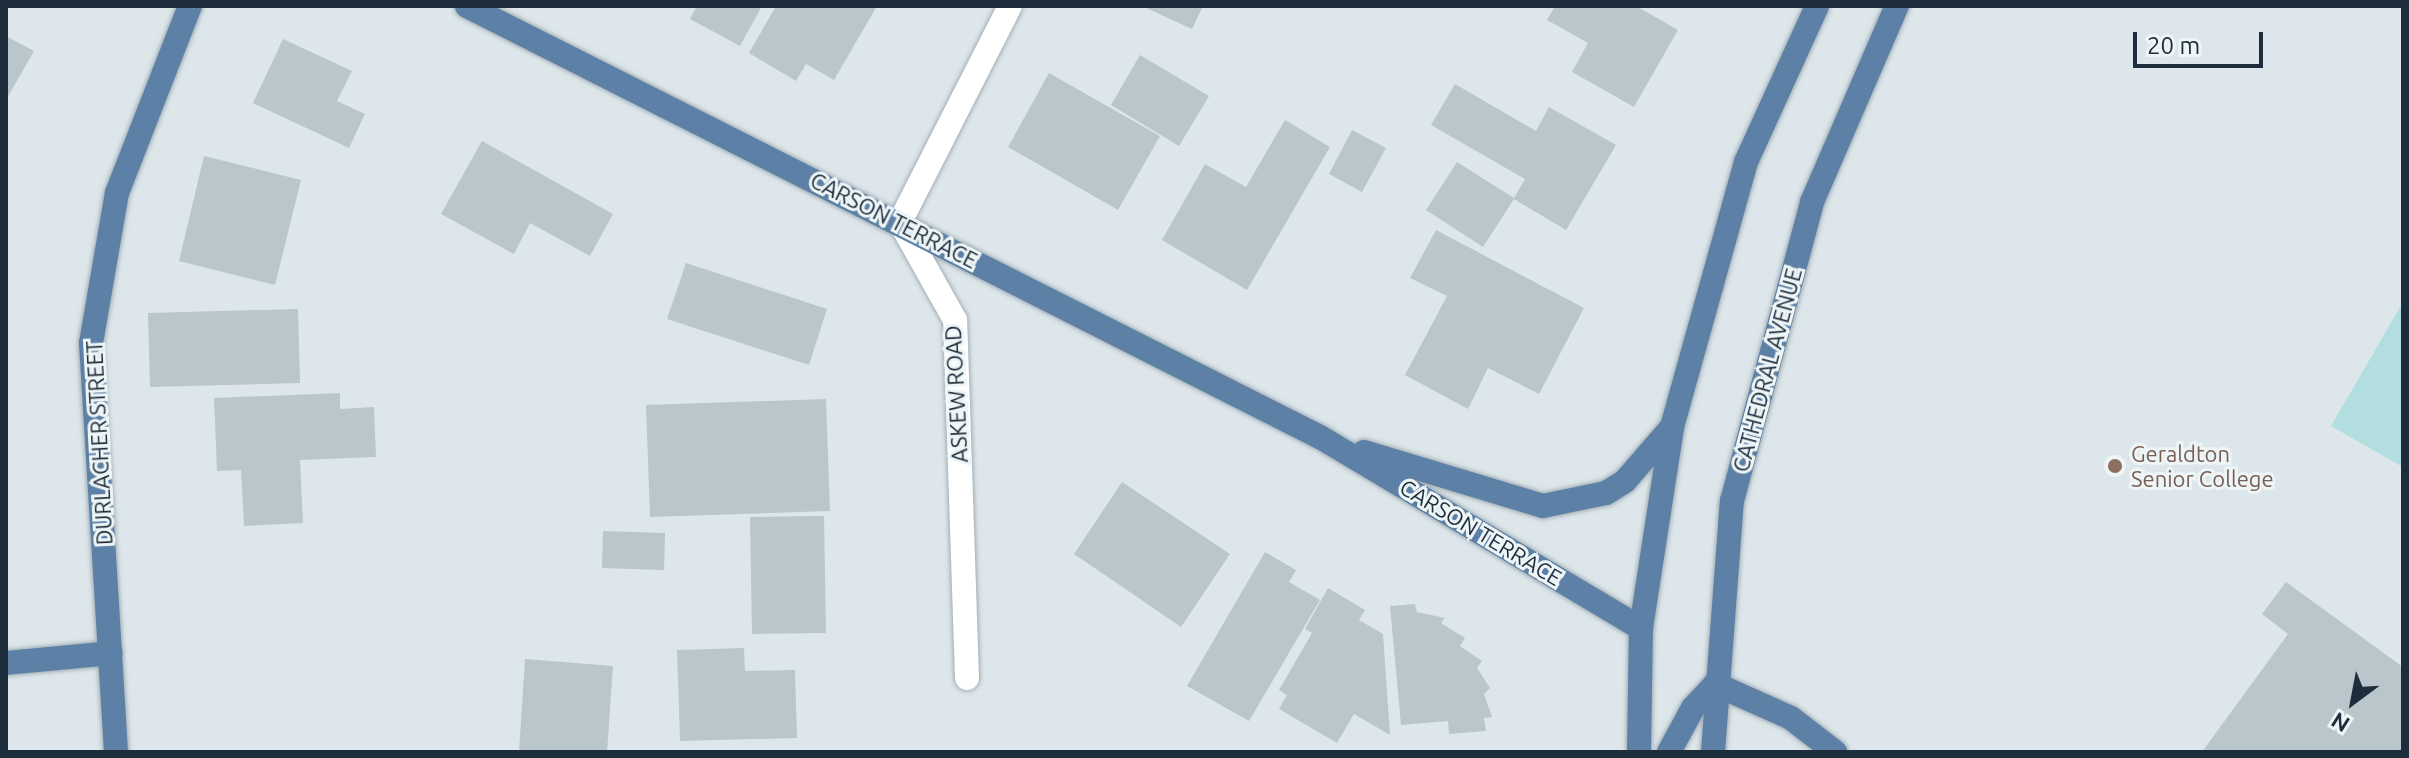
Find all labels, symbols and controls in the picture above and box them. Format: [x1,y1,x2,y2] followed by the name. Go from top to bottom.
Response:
[2137,16,2267,66] scale bar
[2147,32,2200,59] text: 20 m
[806,166,982,274] street label: CARSON TERRACE
[1727,265,1807,475] street label: CATHEDRAL AVENUE
[939,325,973,463] street label: ASKEW ROAD
[80,340,118,546] street label: DURLACHER STREET
[2131,440,2274,492] place label: Geraldton Senior College
[2106,457,2124,475] marker: Geraldton Senior College
[1395,473,1567,591] street label: CARSON TERRACE
[2313,662,2393,742] north arrow
[2326,708,2354,738] text: N

